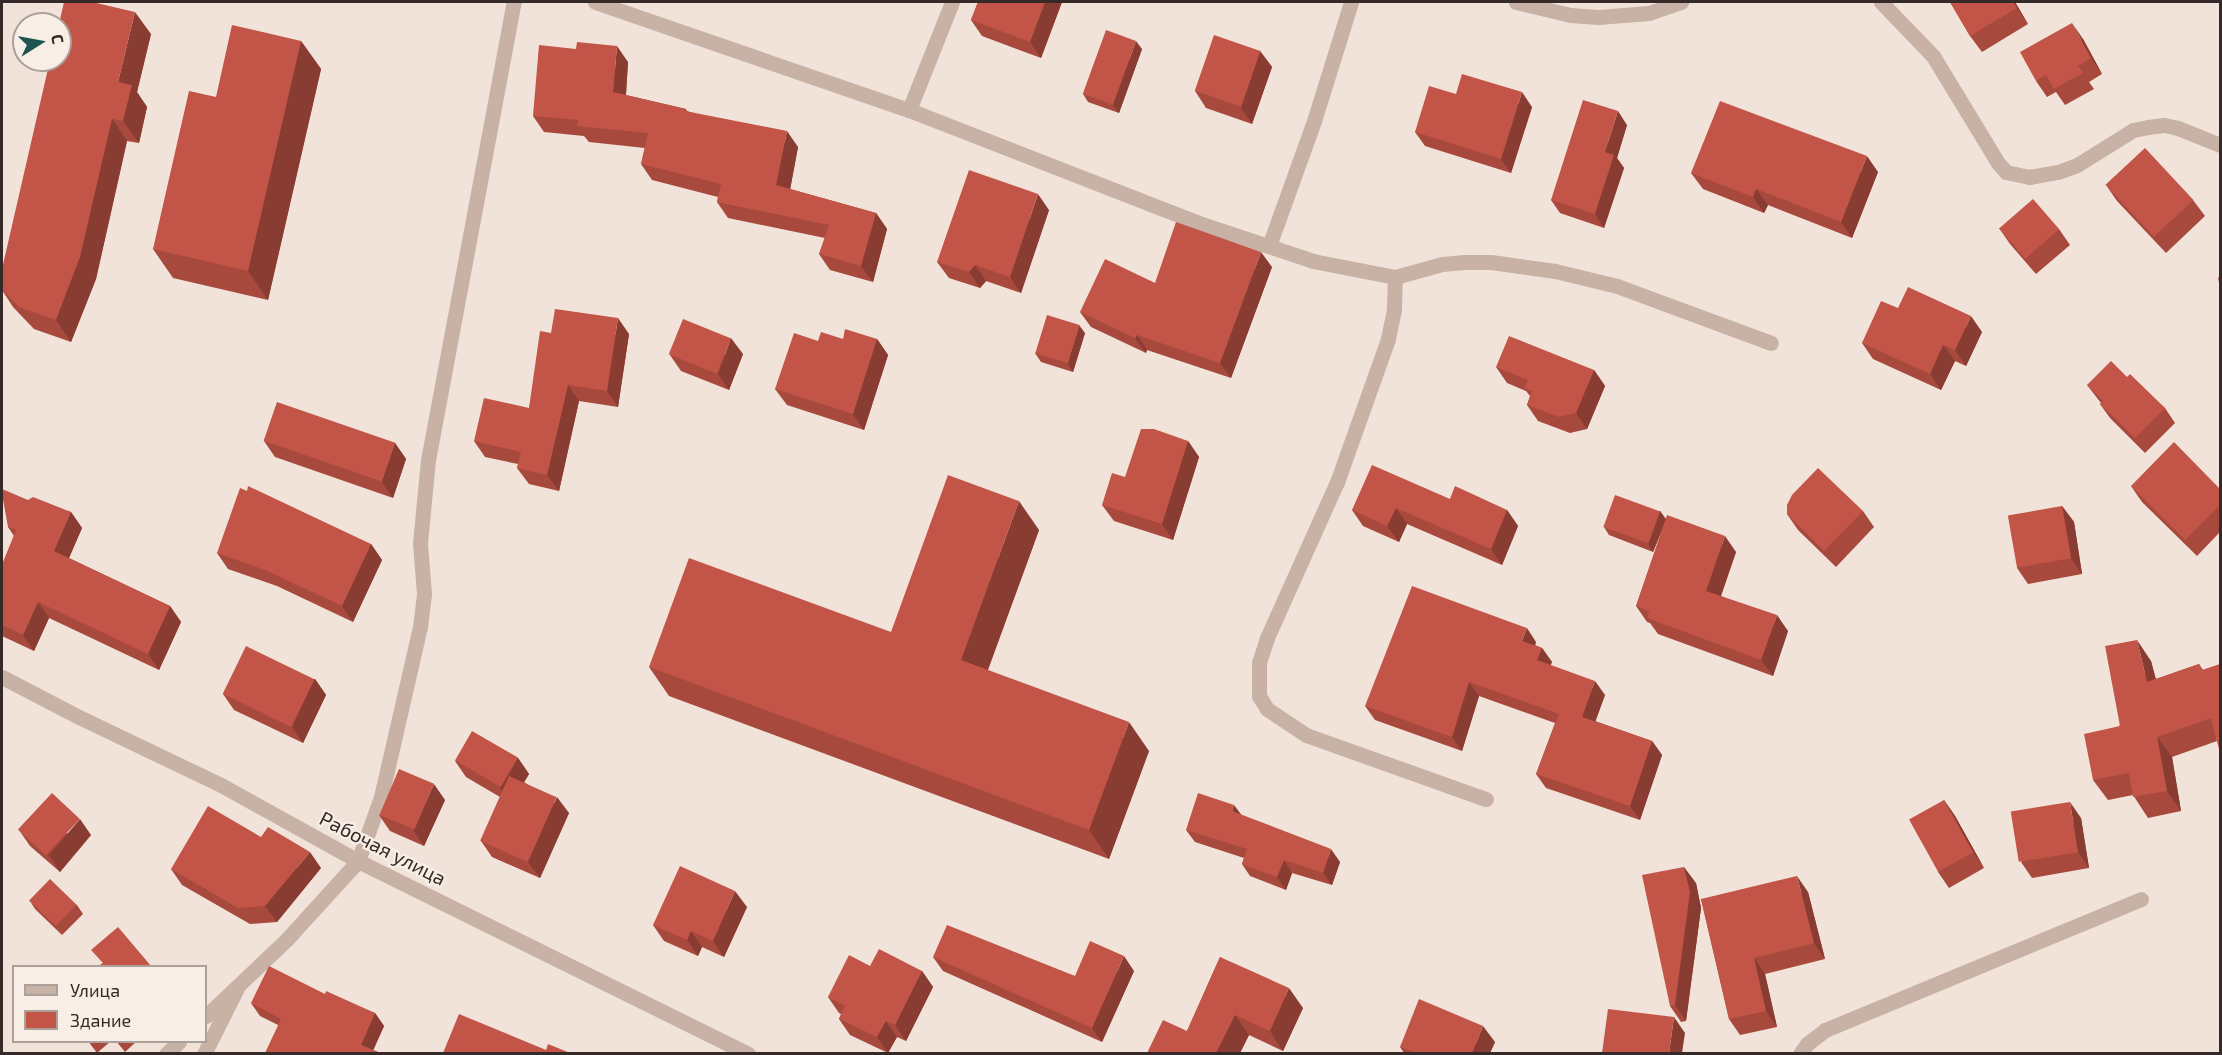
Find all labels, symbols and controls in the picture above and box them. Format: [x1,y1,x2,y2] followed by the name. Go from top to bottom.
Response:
[12,12,72,72] north arrow
[48,32,68,45] text: С
[316,806,450,890] street label: Рабочая улица
[12,965,207,1043] legend
[70,979,120,1001] text: Улица
[70,1009,131,1031] text: Здание

